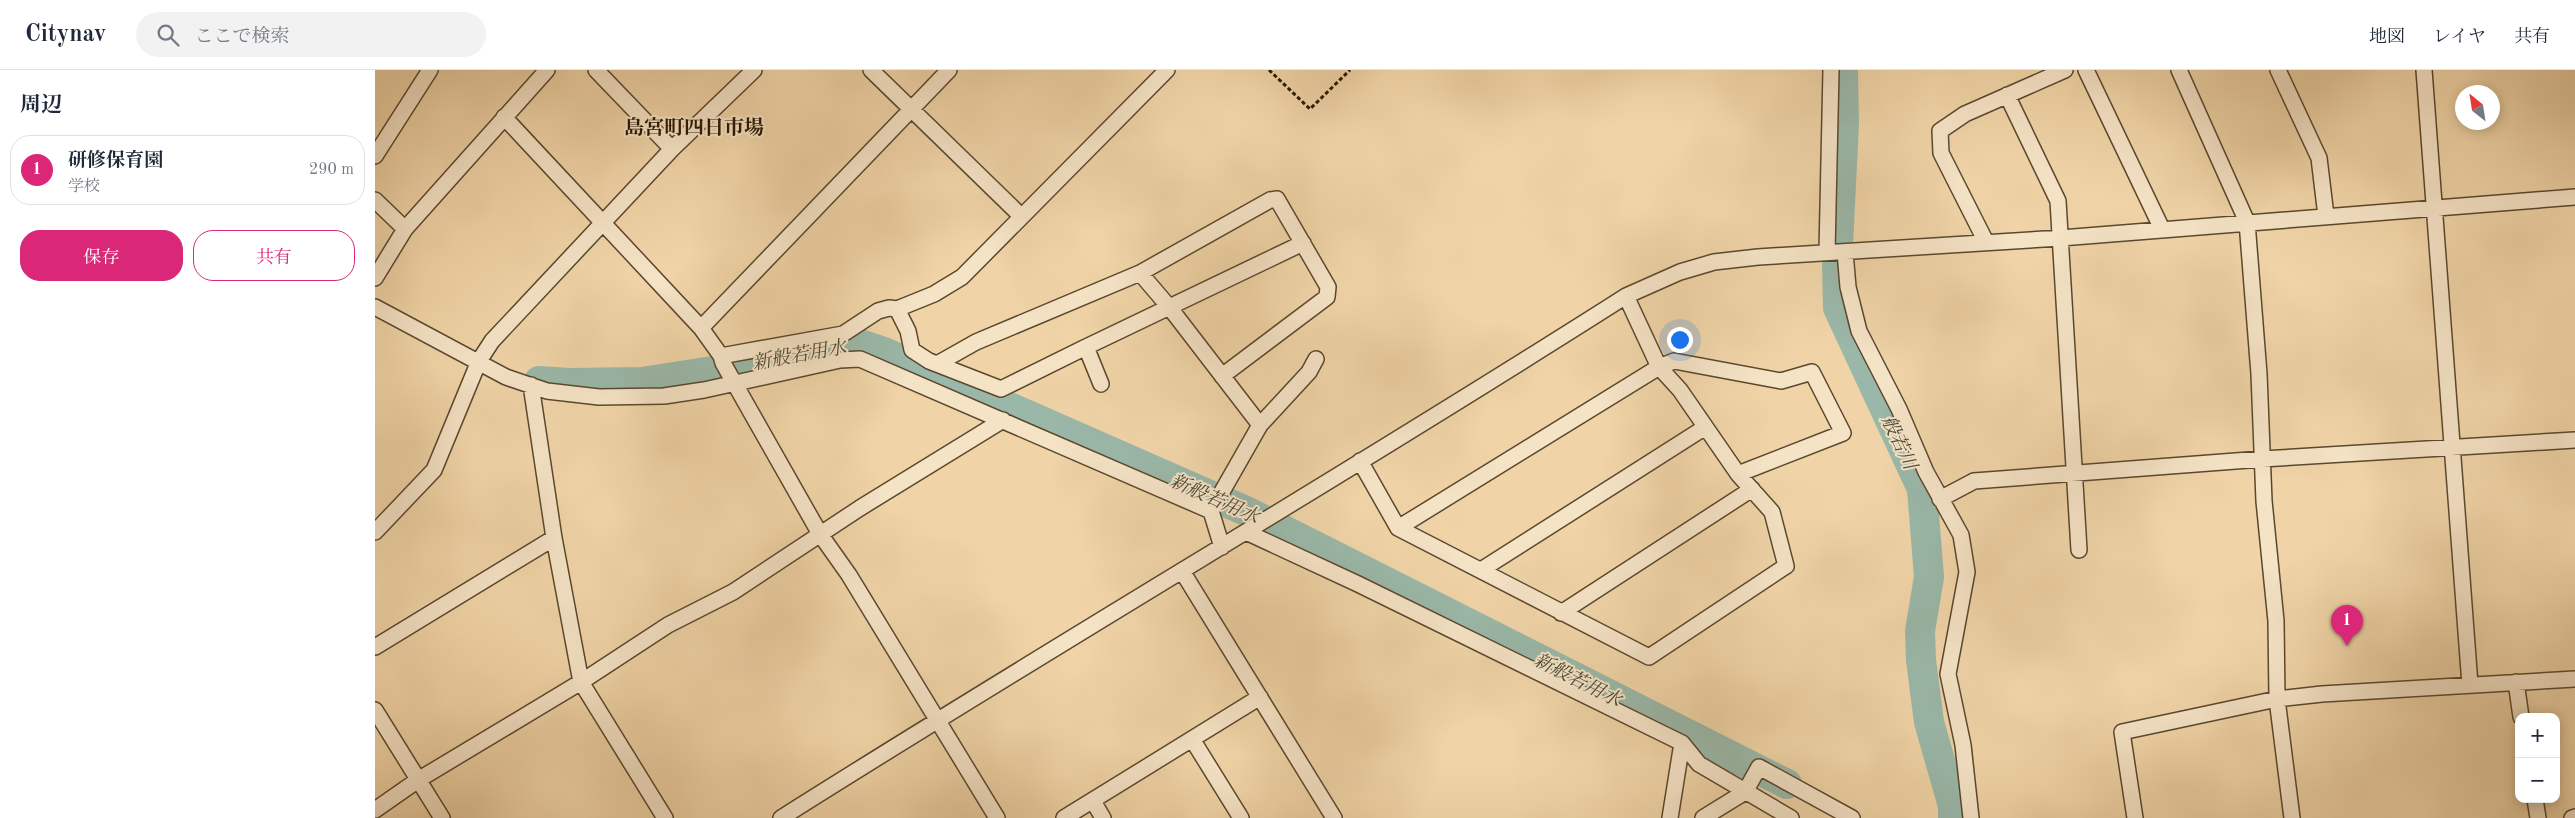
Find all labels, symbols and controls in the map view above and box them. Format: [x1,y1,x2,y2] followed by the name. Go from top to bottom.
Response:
[136,12,486,57] search box
[154,21,182,49] icon: search
[25,23,106,47] text: Citynav
[194,28,289,47] text: ここで検索
[2369,28,2405,46] text: 地図
[2433,28,2486,46] text: レイヤ
[2514,28,2550,46] text: 共有
[2455,85,2500,130] north arrow
[20,95,62,116] text: 周辺
[624,116,764,139] district label: 島宮町四日市場
[68,152,163,171] text: 研修保育園
[32,162,42,178] text: 1
[309,162,354,178] text: 290 m
[68,179,100,195] text: 学校
[20,230,183,281] button: 保存
[193,230,355,281] button: 共有
[1667,327,1693,353] your location
[751,337,850,374] water label: 新般若用水
[1877,412,1921,475] water label: 般若川
[1167,470,1264,529] water label: 新般若用水
[2331,605,2363,646] pin: 1
[1530,649,1626,712] water label: 新般若用水
[2515,713,2560,803] map controls
[2515,713,2560,758] button: +
[2515,758,2560,803] button: −

